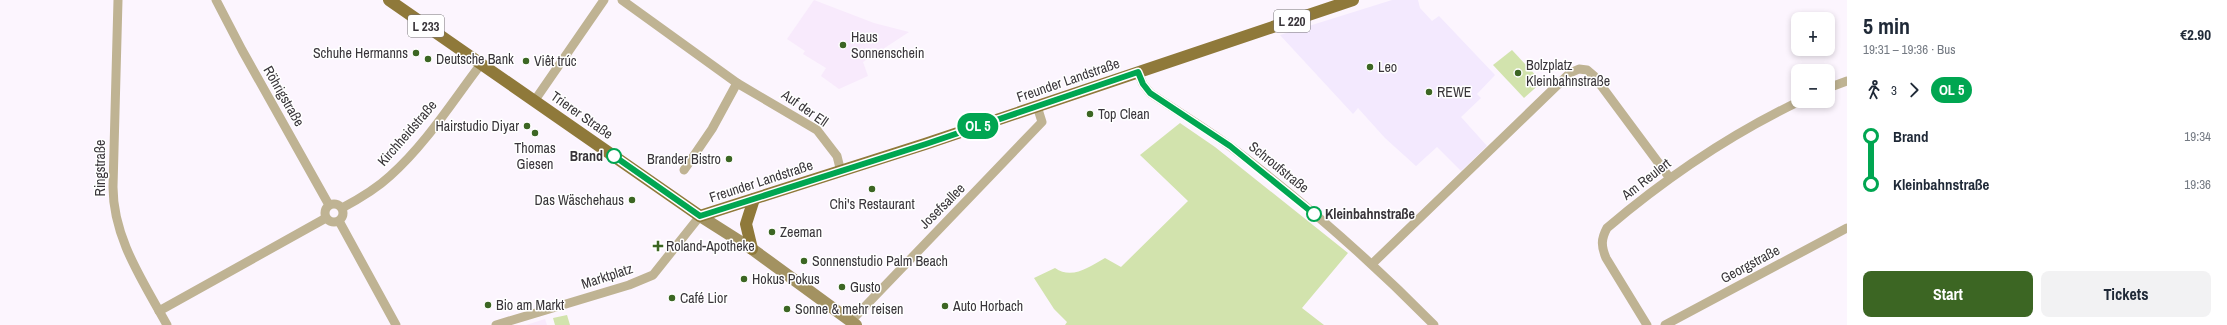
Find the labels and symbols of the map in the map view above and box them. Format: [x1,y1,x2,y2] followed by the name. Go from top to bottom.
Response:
[1274,10,1310,32] road number: L 220
[408,15,444,37] road number: L 233
[851,28,924,62] place label: Haus Sonnenschein
[838,40,848,50] marker: Haus Sonnenschein
[313,44,408,62] place label: Schuhe Hermanns
[411,48,421,58] marker: Schuhe Hermanns
[436,50,514,68] place label: Deutsche Bank
[534,52,577,70] place label: Viêt trúc
[423,54,433,64] marker: Deutsche Bank
[1014,54,1122,106] street label: Freunder Landstraße
[521,56,531,66] marker: Viêt trúc
[1526,56,1610,90] place label: Bolzplatz Kleinbahnstraße
[1378,58,1397,76] place label: Leo
[259,62,309,130] street label: Röhrigstraße
[1365,62,1375,72] marker: Leo
[1513,68,1523,78] marker: Bolzplatz Kleinbahnstraße
[1437,83,1471,101] place label: REWE
[777,85,832,131] street label: Auf der Ell
[547,87,617,143] street label: Trierer Straße
[1424,87,1434,97] marker: REWE
[373,96,441,170] street label: Kirchheidstraße
[1098,105,1150,123] place label: Top Clean
[1085,109,1095,119] marker: Top Clean
[950,113,1006,139] line badge: OL 5
[435,117,519,135] place label: Hairstudio Diyar
[522,121,532,131] marker: Hairstudio Diyar
[530,128,540,138] marker: Thomas Giesen
[1245,137,1313,197] street label: Schroufstraße
[514,139,556,173] place label: Thomas Giesen
[91,140,109,196] street label: Ringstraße
[570,147,603,165] place label: Brand
[606,148,622,164] marker: Brand
[647,150,721,168] place label: Brander Bistro
[724,154,734,164] marker: Brander Bistro
[1617,154,1674,204] street label: Am Reulert
[707,156,815,206] street label: Freunder Landstraße
[915,179,969,233] street label: Josefsallee
[867,184,877,194] marker: Chi's Restaurant
[534,191,624,209] place label: Das Wäschehaus
[627,195,637,205] marker: Das Wäschehaus
[829,195,915,213] place label: Chi's Restaurant
[1325,205,1415,223] place label: Kleinbahnstraße
[1306,206,1322,222] marker: Kleinbahnstraße
[780,223,822,241] place label: Zeeman
[767,227,777,237] marker: Zeeman
[666,237,755,255] place label: Roland-Apotheke
[653,241,663,251] marker: Roland-Apotheke
[1717,241,1783,287] street label: Georgstraße
[812,252,948,270] place label: Sonnenstudio Palm Beach
[799,256,809,266] marker: Sonnenstudio Palm Beach
[579,259,635,293] street label: Marktplatz
[752,270,820,288] place label: Hokus Pokus
[739,274,749,284] marker: Hokus Pokus
[850,278,881,296] place label: Gusto
[837,282,847,292] marker: Gusto
[680,289,727,307] place label: Café Lior
[667,293,677,303] marker: Café Lior
[496,296,564,314] place label: Bio am Markt
[952,297,1023,315] place label: Auto Horbach
[483,300,493,310] marker: Bio am Markt
[795,300,904,318] place label: Sonne & mehr reisen
[940,301,950,311] marker: Auto Horbach
[782,304,792,314] marker: Sonne & mehr reisen

